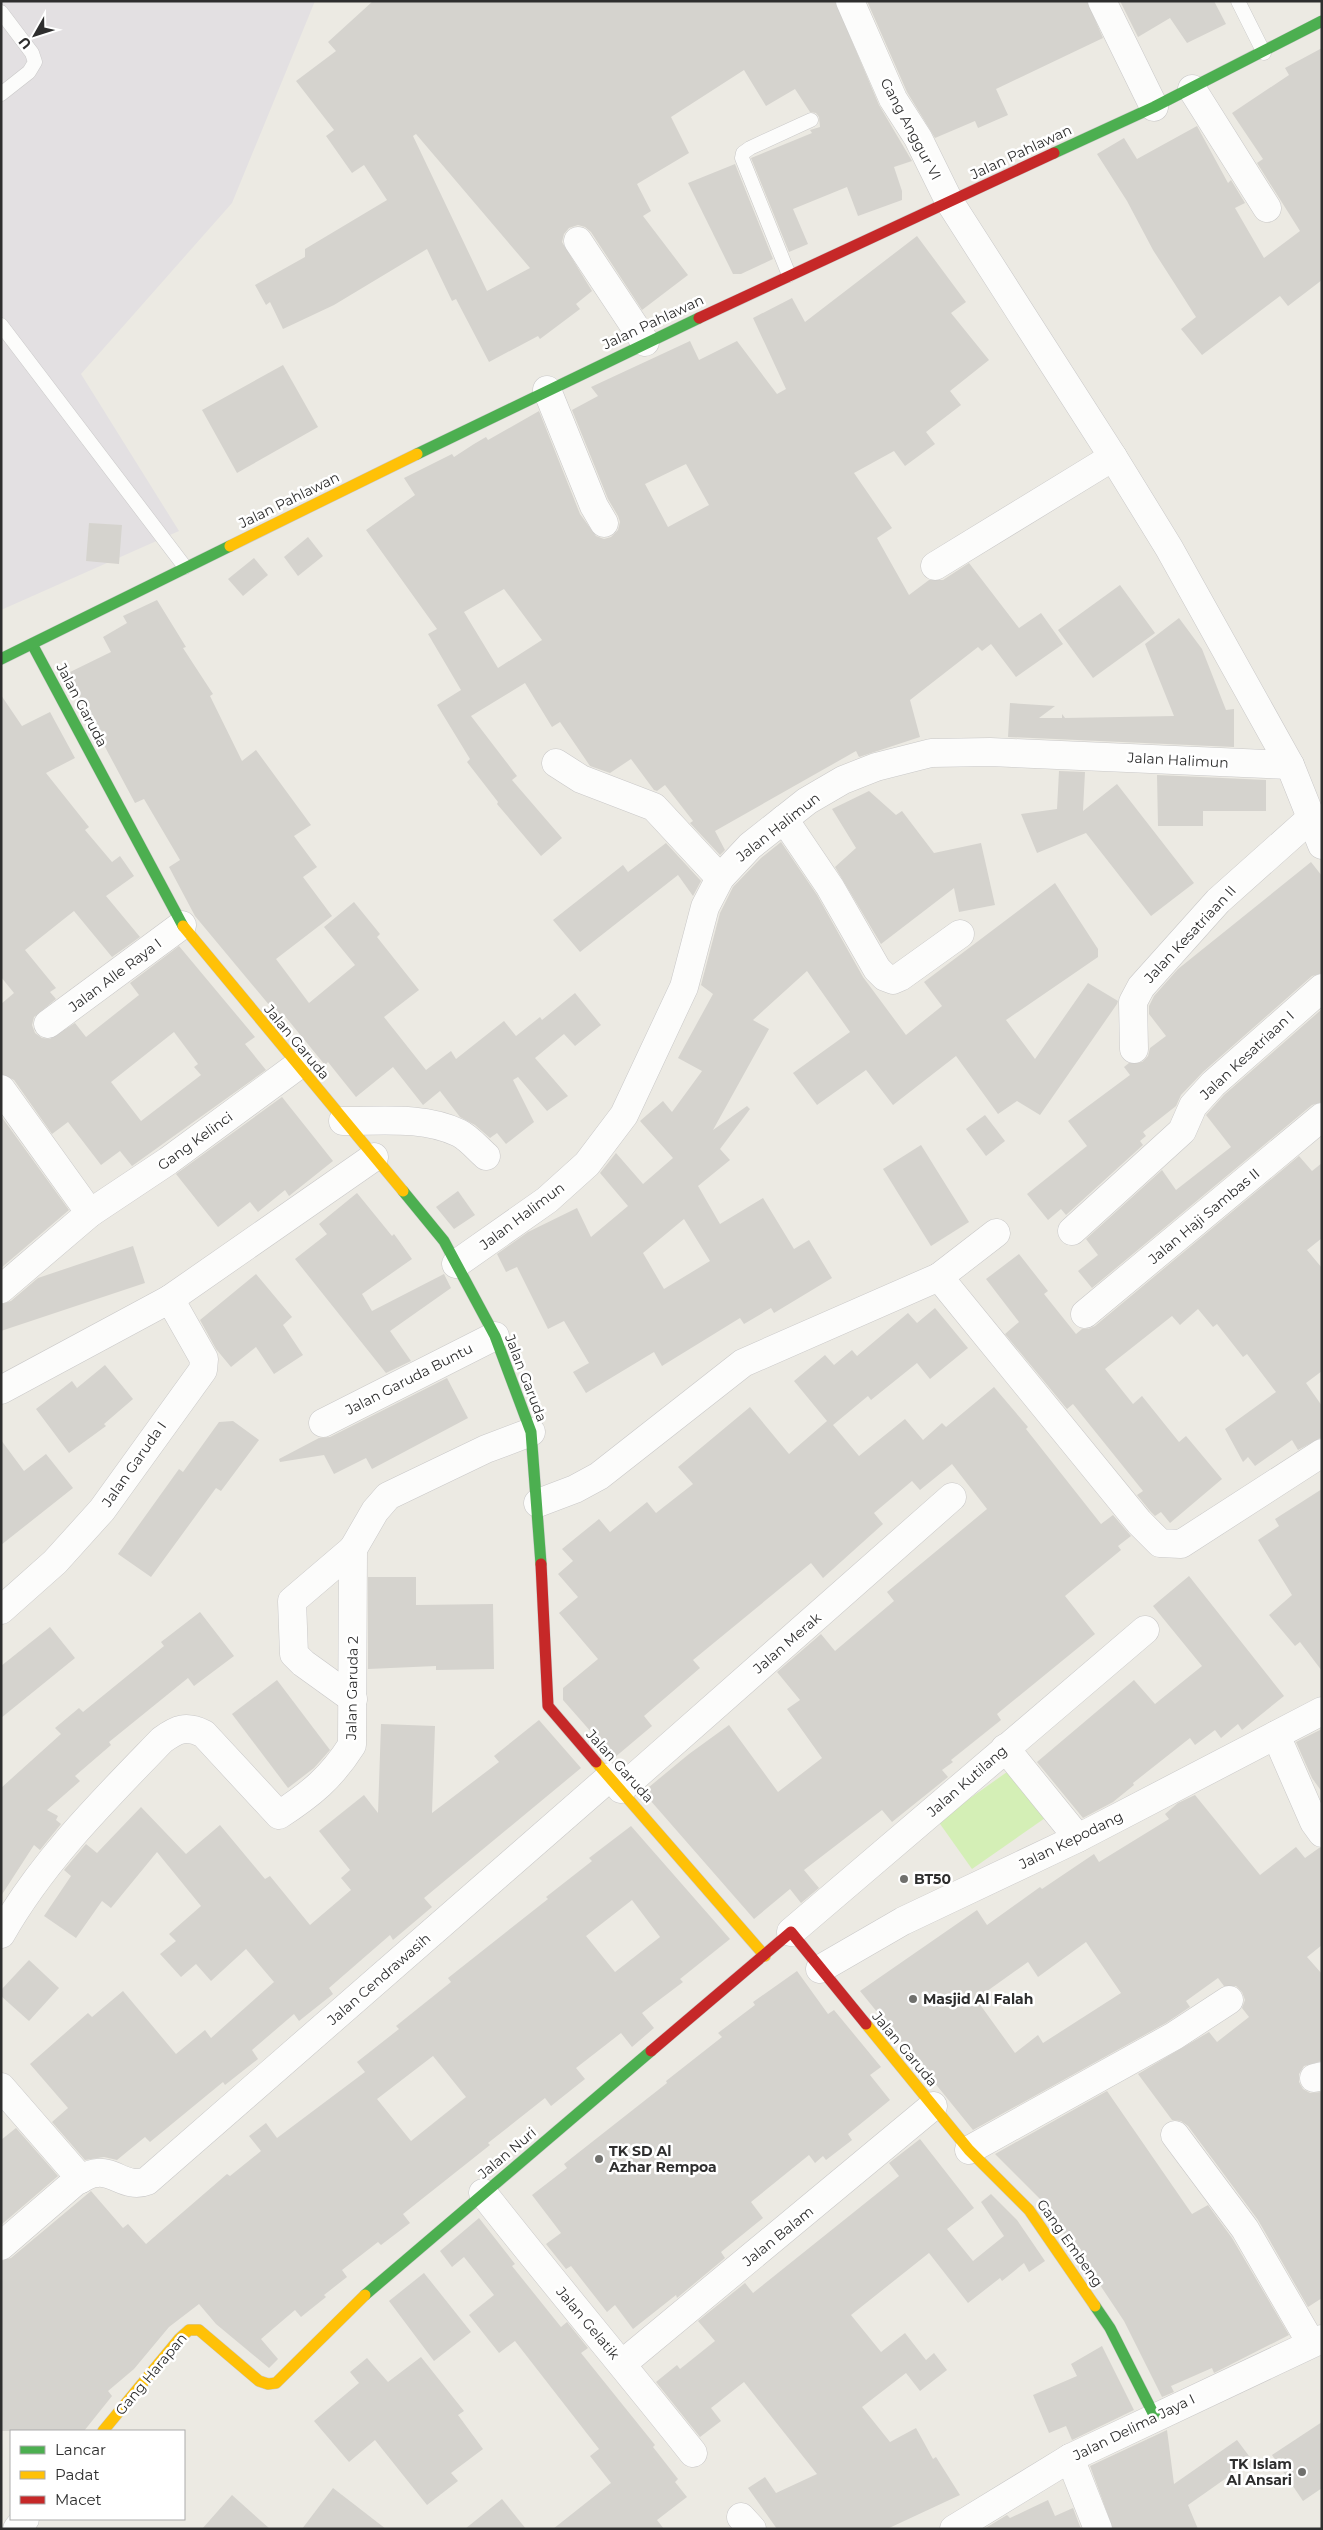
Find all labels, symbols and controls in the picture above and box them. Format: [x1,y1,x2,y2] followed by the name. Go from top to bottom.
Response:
[10,10,60,60] north arrow
[14,33,35,53] text: U
[877,75,945,183] street label: Gang Anggur VI
[967,121,1074,184] street label: Jalan Pahlawan
[599,291,706,354] street label: Jalan Pahlawan
[235,468,342,533] street label: Jalan Pahlawan
[52,659,112,750] street label: Jalan Garuda
[1126,748,1229,772] street label: Jalan Halimun
[732,789,823,866] street label: Jalan Halimun
[1140,882,1240,987] street label: Jalan Kesatriaan II
[64,934,165,1016] street label: Jalan Alle Raya I
[260,1000,334,1083] street label: Jalan Garuda
[1195,1007,1298,1104] street label: Jalan Kesatriaan I
[154,1108,236,1174] street label: Gang Kelinci
[1144,1164,1263,1268] street label: Jalan Haji Sambas II
[475,1178,568,1254] street label: Jalan Halimun
[501,1331,551,1424] street label: Jalan Garuda
[341,1339,476,1419] street label: Jalan Garuda Buntu
[97,1418,170,1511] street label: Jalan Garuda I
[749,1608,825,1678] street label: Jalan Merak
[342,1636,362,1741] street label: Jalan Garuda 2
[582,1725,658,1806] street label: Jalan Garuda
[923,1741,1011,1821] street label: Jalan Kutilang
[1015,1807,1126,1873] street label: Jalan Kepodang
[914,1870,951,1888] place label: BT50
[898,1873,910,1885] marker: BT50
[323,1929,434,2029] street label: Jalan Cendrawasih
[923,1990,1033,2008] place label: Masjid Al Falah
[907,1993,919,2005] marker: Masjid Al Falah
[868,2007,942,2090] street label: Jalan Garuda
[473,2123,540,2183] street label: Jalan Nuri
[608,2142,717,2176] place label: TK SD Al Azhar Rempoa
[593,2153,605,2165] marker: TK SD Al Azhar Rempoa
[1033,2196,1107,2290] street label: Gang Embeng
[738,2202,817,2271] street label: Jalan Balam
[552,2282,624,2364] street label: Jalan Gelatik
[111,2329,191,2419] street label: Gang Harapan
[1069,2390,1198,2465] street label: Jalan Delima Jaya I
[10,2430,185,2520] legend
[55,2440,106,2459] text: Lancar
[1225,2455,1292,2489] place label: TK Islam Al Ansari
[55,2465,100,2484] text: Padat
[1296,2466,1308,2478] marker: TK Islam Al Ansari
[55,2490,102,2509] text: Macet

